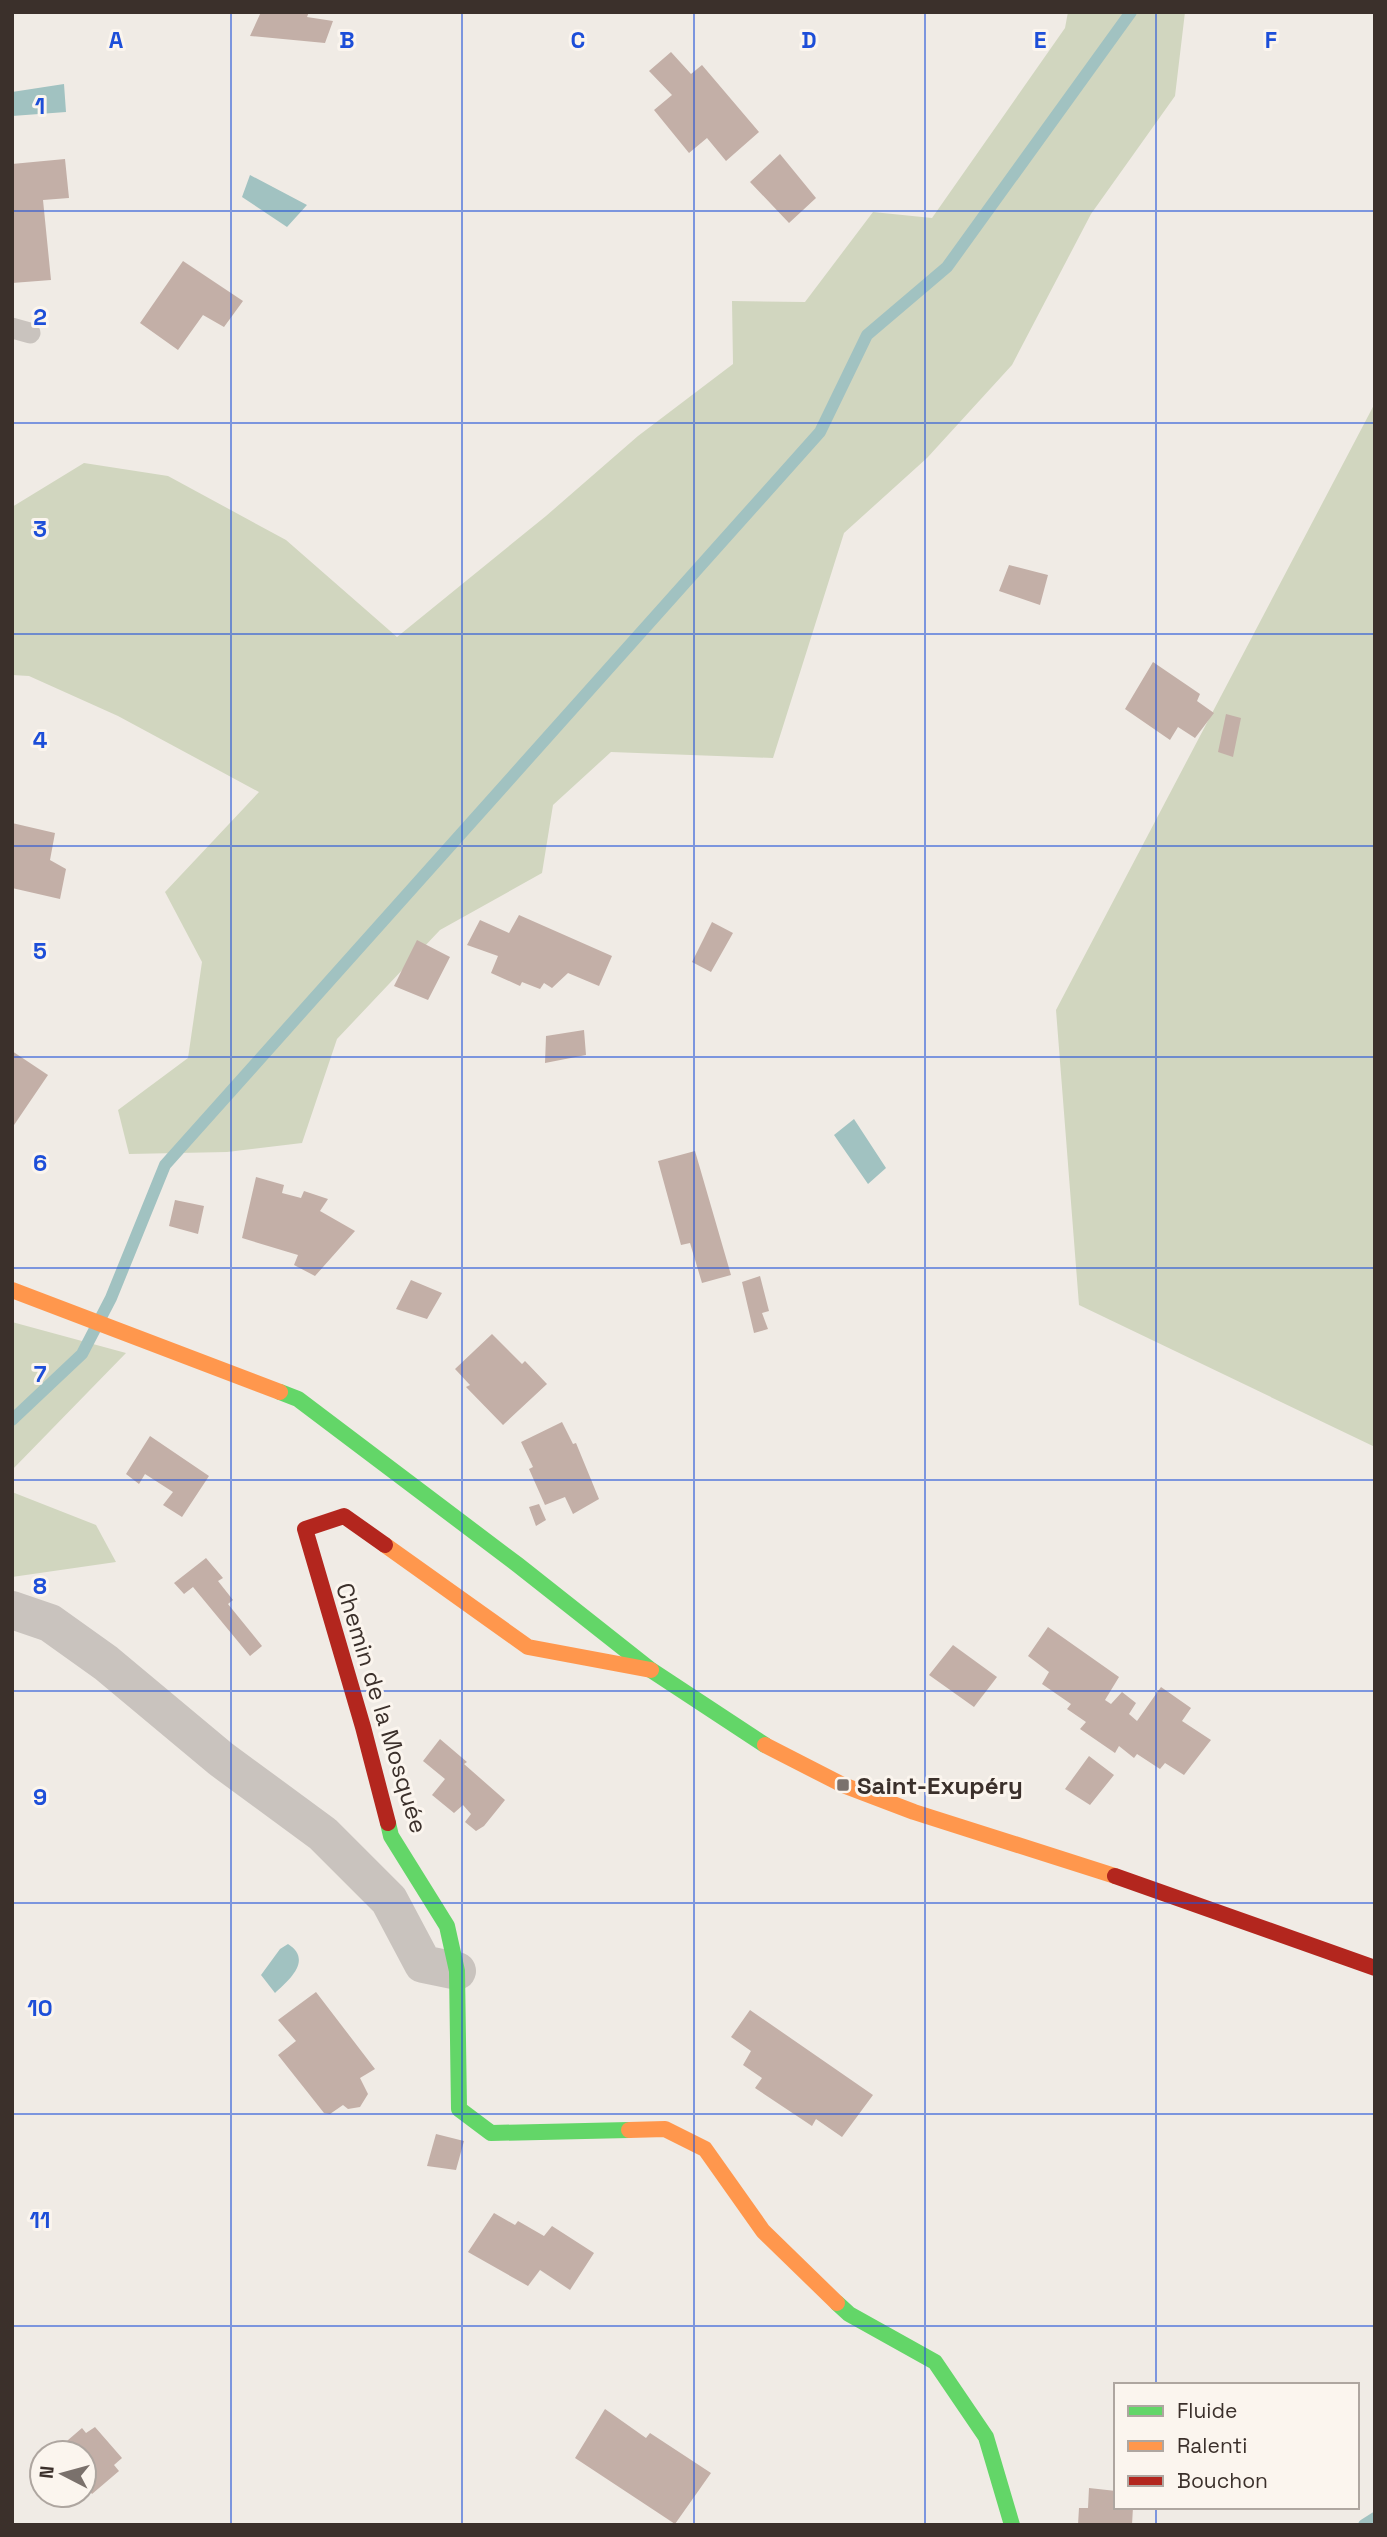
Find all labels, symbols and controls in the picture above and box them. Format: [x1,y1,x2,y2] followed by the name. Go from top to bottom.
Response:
[109,25,124,55] text: A
[339,25,355,55] text: B
[571,25,585,55] text: C
[801,25,817,55] text: D
[1034,25,1046,55] text: E
[1265,25,1277,55] text: F
[35,91,45,121] text: 1
[33,302,47,332] text: 2
[33,514,47,544] text: 3
[33,725,48,755] text: 4
[33,936,47,966] text: 5
[33,1148,47,1178] text: 6
[34,1359,47,1389] text: 7
[33,1571,47,1601] text: 8
[329,1579,435,1837] street label: Chemin de la Mosquée
[857,1770,1023,1801] place label: Saint-Exupéry
[835,1777,851,1793] marker: Saint-Exupéry
[33,1782,47,1812] text: 9
[27,1993,53,2023] text: 10
[30,2205,50,2235] text: 11
[1114,2383,1359,2509] legend
[1177,2397,1237,2424] text: Fluide
[1177,2432,1247,2459] text: Ralenti
[28,2439,98,2509] north arrow
[33,2465,60,2480] text: N
[1177,2467,1268,2494] text: Bouchon

